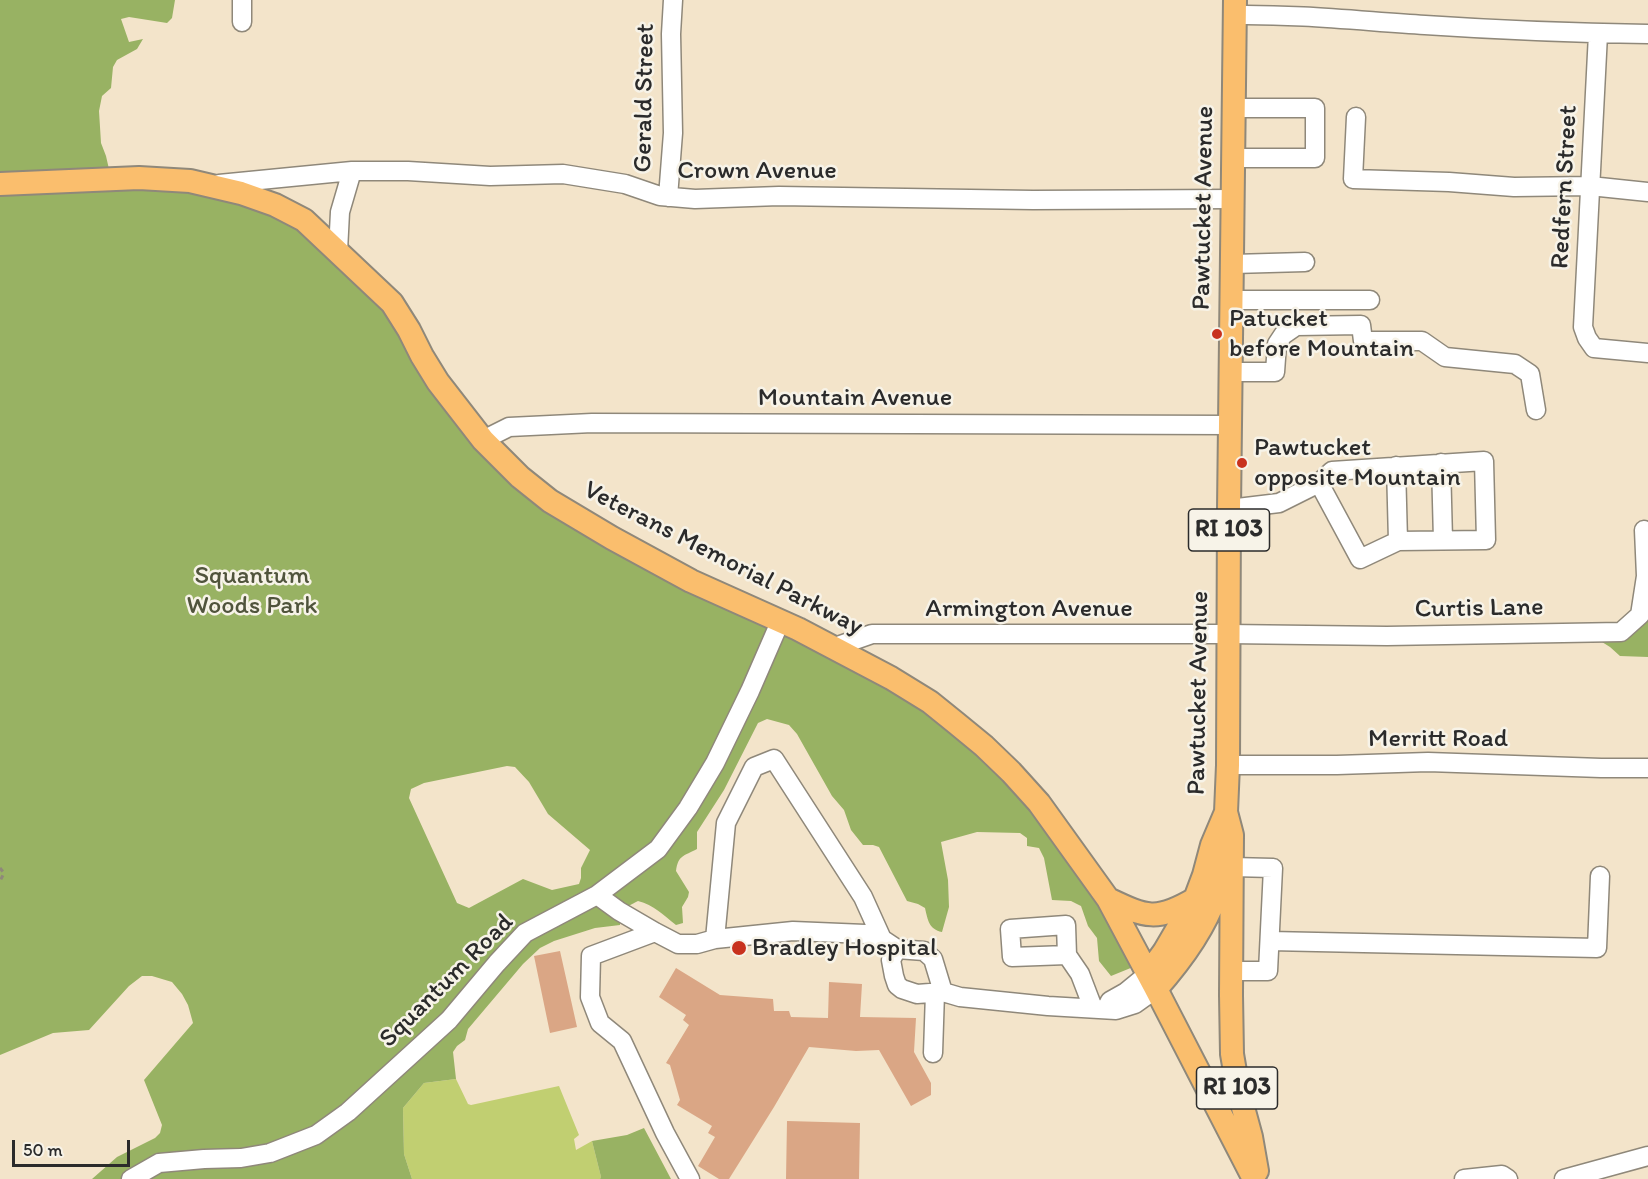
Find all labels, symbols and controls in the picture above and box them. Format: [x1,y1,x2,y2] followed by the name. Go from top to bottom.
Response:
[628,23,662,173] street label: Gerald Street
[1545,104,1585,270] street label: Redfern Street
[1187,106,1221,310] street label: Pawtucket Avenue
[677,155,837,187] street label: Crown Avenue
[1229,303,1414,364] place label: Patucket before Mountain
[1210,327,1224,341] marker: Patucket before Mountain
[758,382,952,414] street label: Mountain Avenue
[1254,432,1461,494] place label: Pawtucket opposite Mountain
[1235,456,1249,470] marker: Pawtucket opposite Mountain
[578,475,868,643] street label: Veterans Memorial Parkway
[1188,509,1270,551] road number: RI 103
[187,560,317,622] park label: Squantum Woods Park
[1182,591,1216,795] street label: Pawtucket Avenue
[1414,592,1544,626] street label: Curtis Lane
[925,593,1133,625] street label: Armington Avenue
[1368,723,1508,755] street label: Merritt Road
[373,907,521,1055] street label: Squantum Road
[752,932,937,964] place label: Bradley Hospital
[730,939,748,957] marker: Bradley Hospital
[1196,1067,1278,1109] road number: RI 103
[15,1128,134,1166] scale bar
[23,1139,63,1161] text: 50 m

